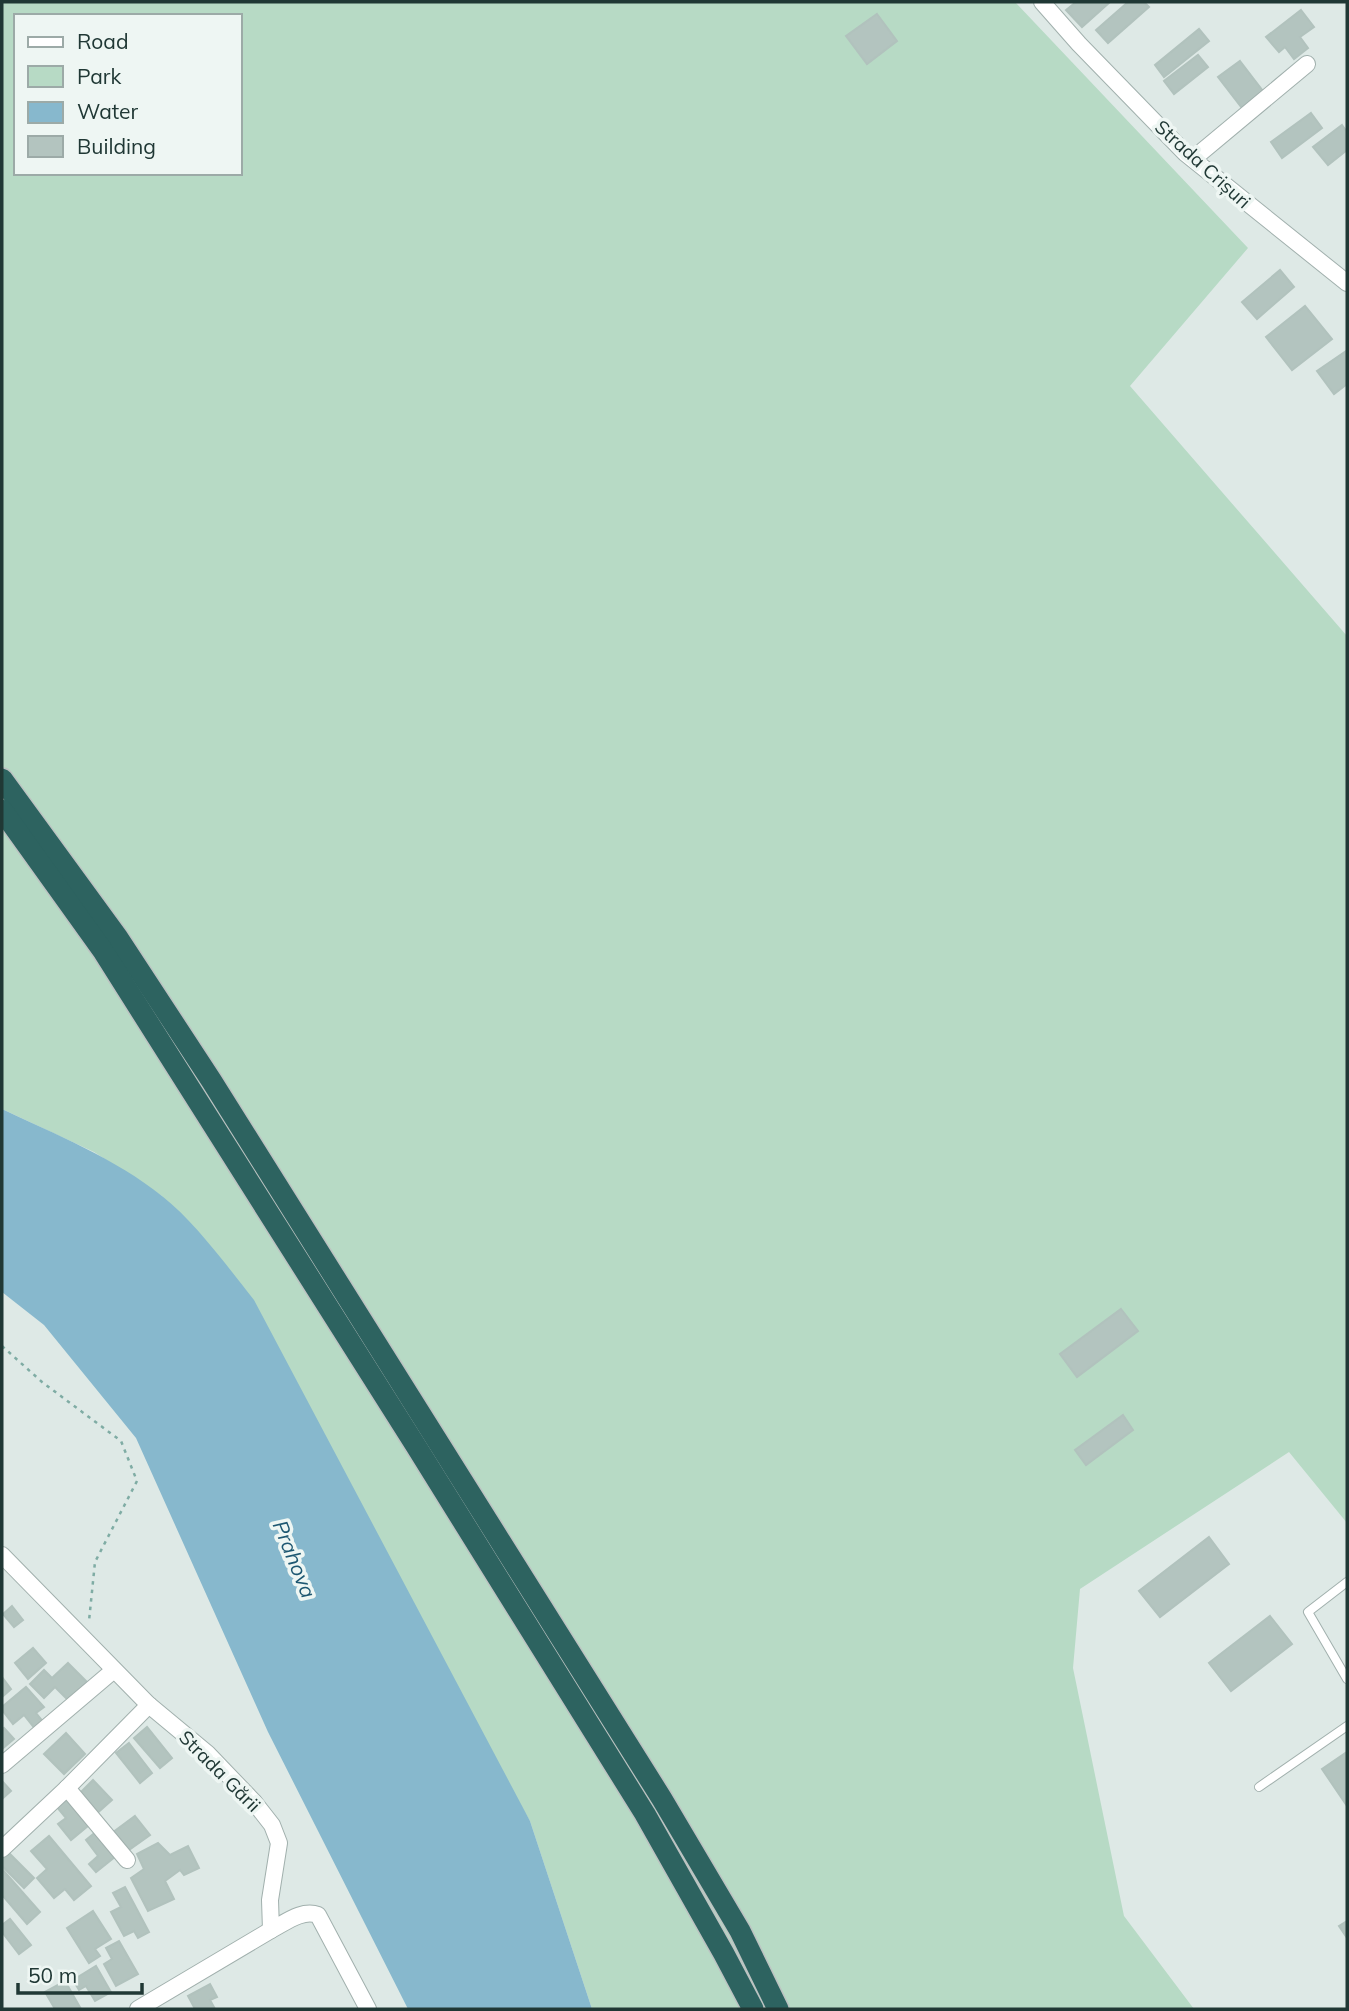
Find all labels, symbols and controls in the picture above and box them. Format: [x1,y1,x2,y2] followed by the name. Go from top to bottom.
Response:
[14,14,242,175] legend
[77,28,128,54] text: Road
[77,63,121,89] text: Park
[77,98,138,124] text: Water
[1149,115,1256,214] street label: Strada Crișuri
[77,133,156,159] text: Building
[268,1516,322,1602] water label: Prahova
[174,1725,266,1817] street label: Strada Gării
[18,1952,142,1996] scale bar
[28,1962,77,1988] text: 50 m

